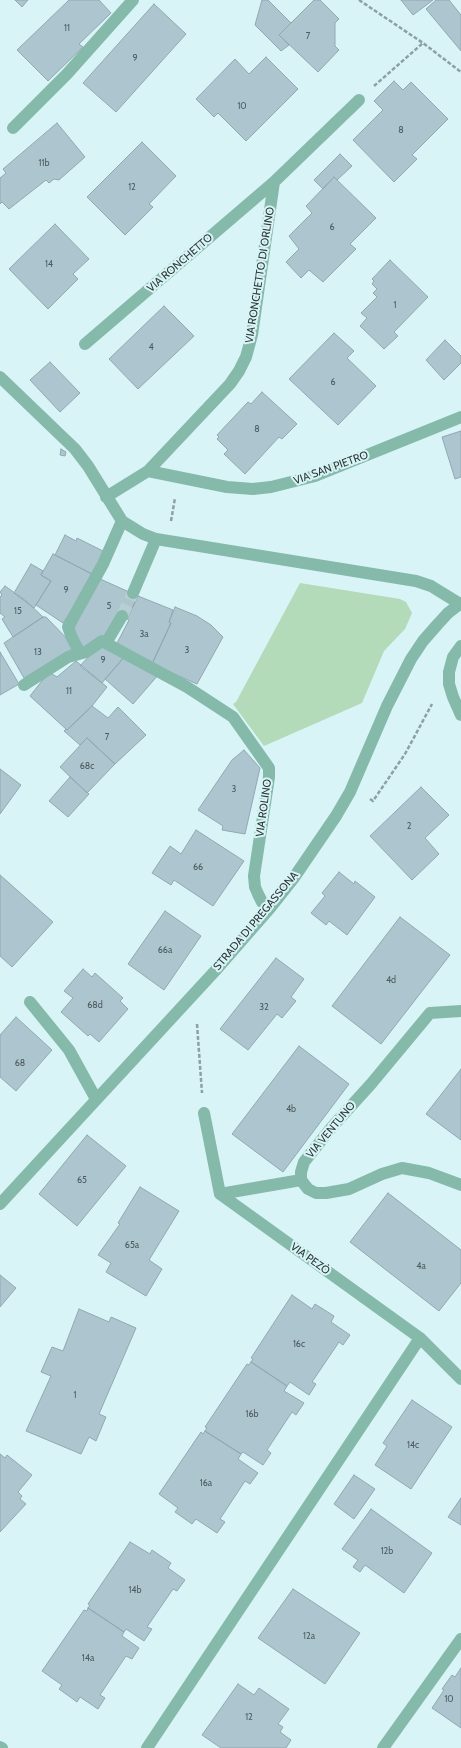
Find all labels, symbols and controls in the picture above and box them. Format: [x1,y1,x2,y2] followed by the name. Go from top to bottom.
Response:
[64,23,70,33] house number: 11
[306,31,310,41] house number: 7
[132,53,138,63] house number: 9
[237,101,247,111] house number: 10
[398,125,404,135] house number: 8
[39,158,49,168] house number: 11b
[128,182,136,192] house number: 12
[243,206,277,344] street label: VIA RONCHETTO DI ORLINO
[329,222,335,232] house number: 6
[145,231,215,295] street label: VIA RONCHETTO
[45,259,53,269] house number: 14
[394,300,396,310] house number: 1
[148,342,154,352] house number: 4
[330,377,336,387] house number: 6
[254,424,260,434] house number: 8
[292,448,370,488] street label: VIA SAN PIETRO
[63,585,69,595] house number: 9
[107,601,111,611] house number: 5
[14,606,22,616] house number: 15
[139,629,149,639] house number: 3a
[185,645,189,655] house number: 3
[34,647,42,657] house number: 13
[100,655,106,665] house number: 9
[66,686,72,696] house number: 11
[105,732,109,742] house number: 7
[80,761,94,771] house number: 68c
[253,778,275,838] street label: VIA ROLINO
[232,784,236,794] house number: 3
[407,821,411,831] house number: 2
[193,862,203,872] house number: 66
[211,869,301,973] street label: STRADA DI PREGASSONA
[158,945,172,955] house number: 66a
[386,975,396,985] house number: 4d
[87,1000,103,1010] house number: 68d
[259,1002,269,1012] house number: 32
[15,1058,25,1068] house number: 68
[304,1099,358,1161] street label: VIA VENTUNO
[286,1104,296,1114] house number: 4b
[77,1175,87,1185] house number: 65
[125,1240,139,1250] house number: 65a
[288,1240,332,1278] street label: VIA PEZÒ
[416,1261,426,1271] house number: 4a
[293,1339,305,1349] house number: 16c
[74,1390,76,1400] house number: 1
[245,1409,259,1419] house number: 16b
[407,1440,419,1450] house number: 14c
[200,1478,212,1488] house number: 16a
[381,1546,393,1556] house number: 12b
[128,1585,142,1595] house number: 14b
[303,1631,315,1641] house number: 12a
[82,1653,94,1663] house number: 14a
[444,1694,454,1704] house number: 10
[245,1712,253,1722] house number: 12

